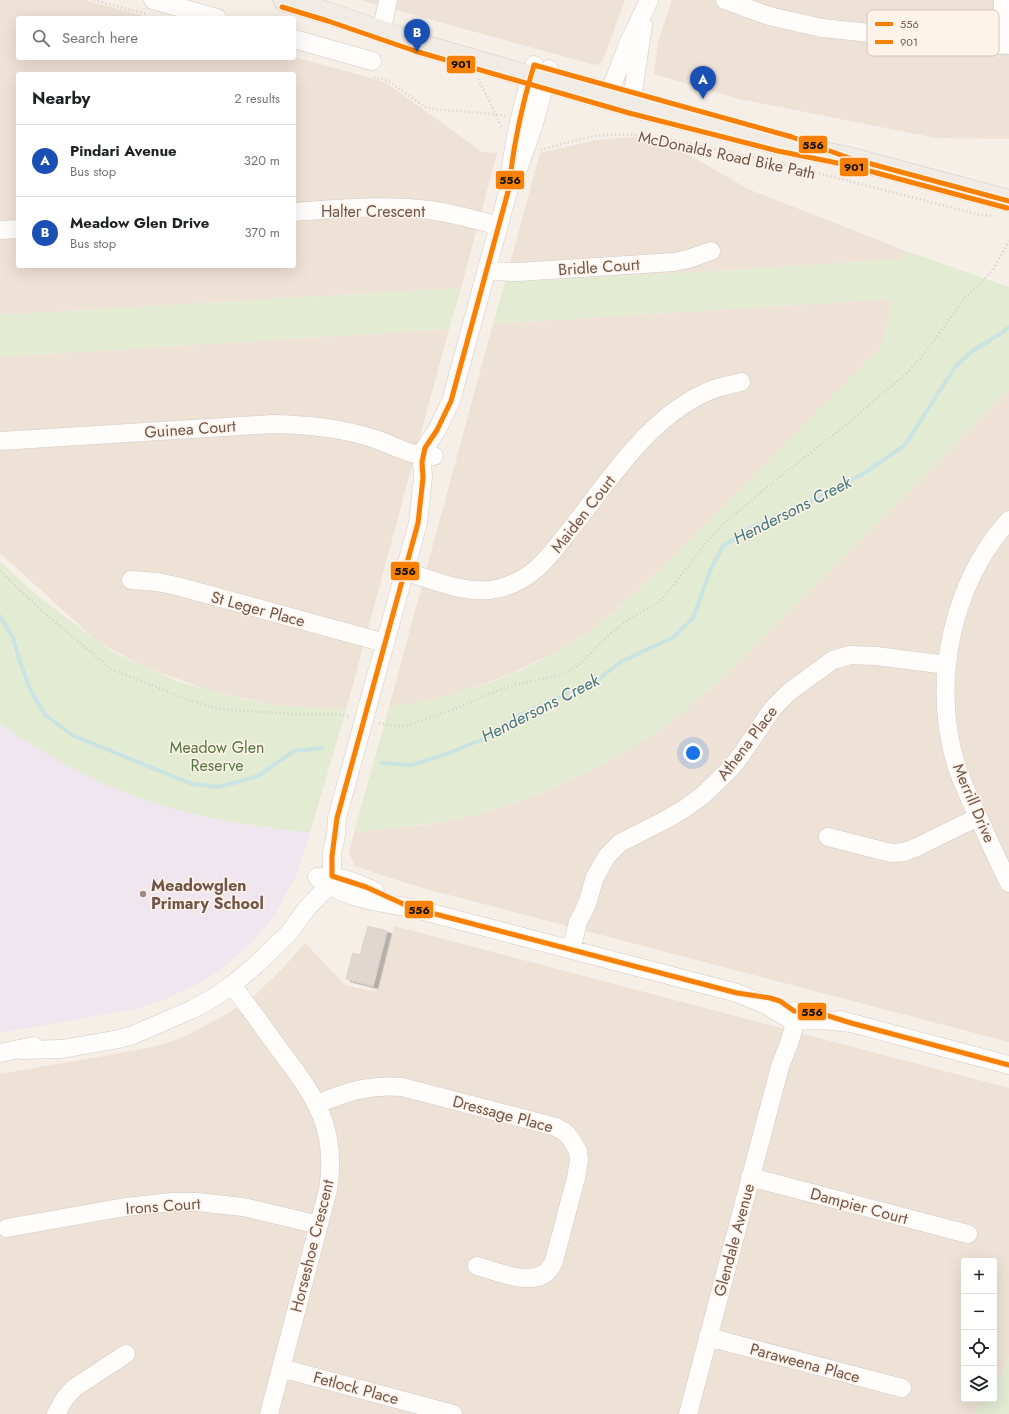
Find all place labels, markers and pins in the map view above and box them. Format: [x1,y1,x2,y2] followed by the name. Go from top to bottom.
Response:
[404,19,430,52] pin: B
[690,66,716,99] pin: A
[151,874,264,915] place label: Meadowglen Primary School
[138,889,148,899] marker: Meadowglen Primary School

